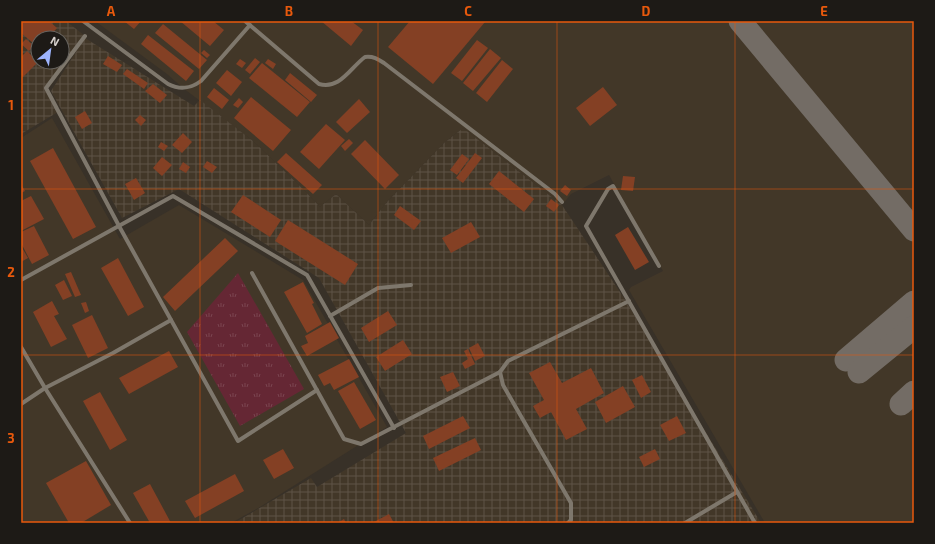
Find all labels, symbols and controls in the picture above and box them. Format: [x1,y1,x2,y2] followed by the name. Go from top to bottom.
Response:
[107,3,116,19] text: A
[285,3,293,19] text: B
[464,3,472,19] text: C
[642,3,651,19] text: D
[820,3,828,19] text: E
[30,30,70,70] north arrow
[48,33,62,48] text: N
[8,97,14,113] text: 1
[7,264,15,280] text: 2
[7,430,15,446] text: 3

